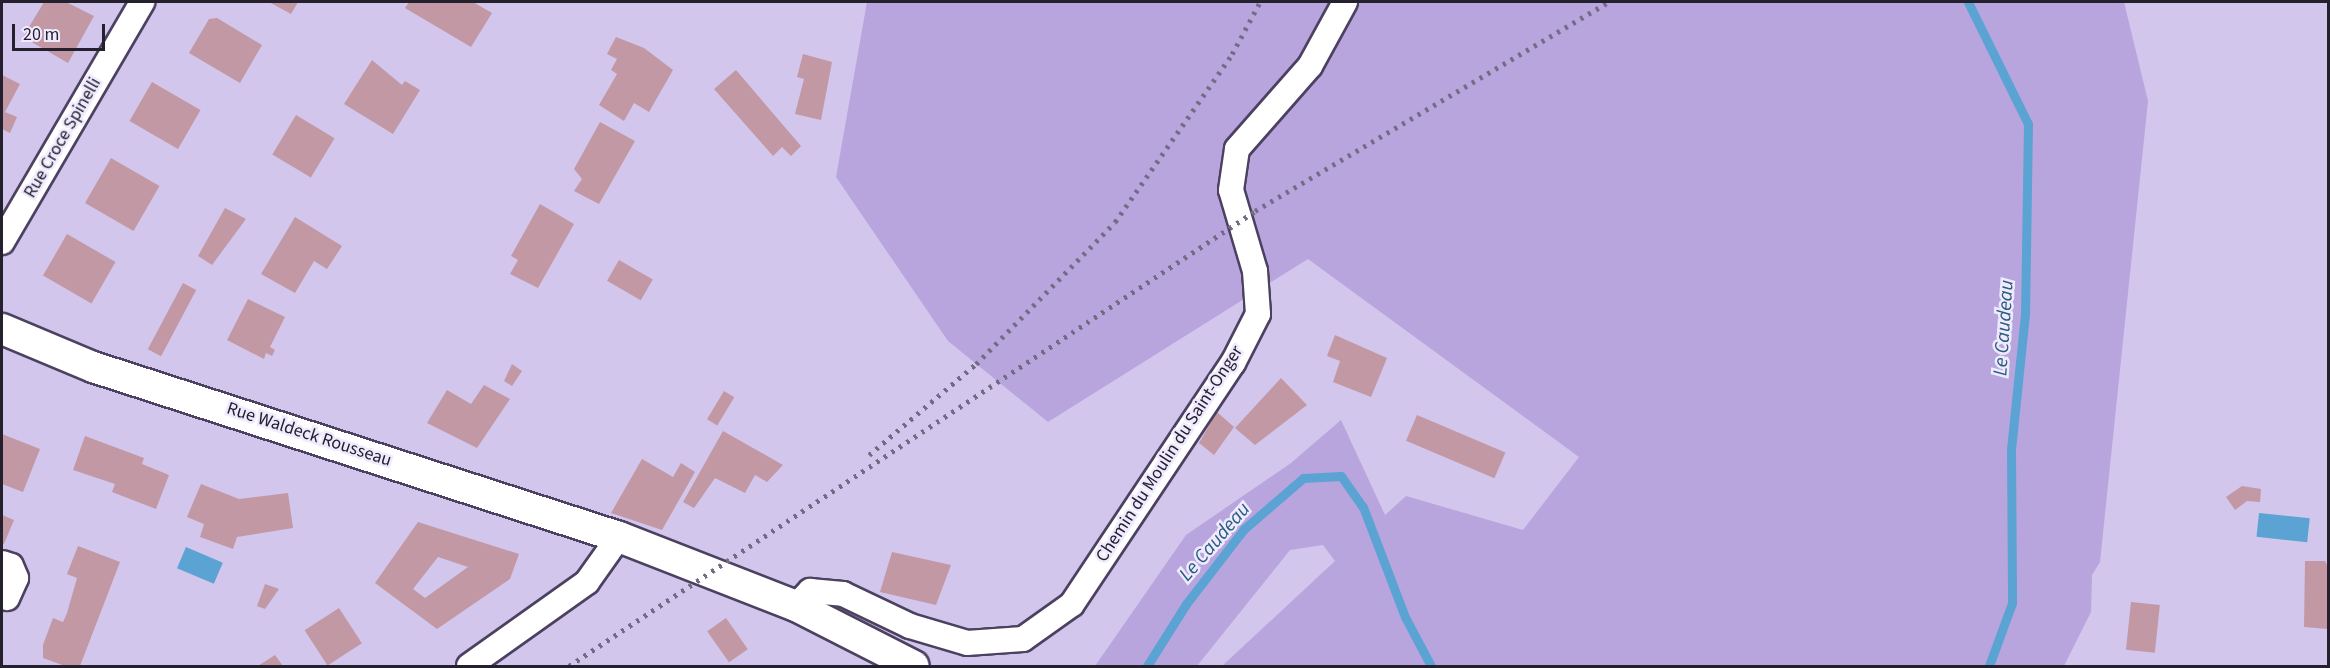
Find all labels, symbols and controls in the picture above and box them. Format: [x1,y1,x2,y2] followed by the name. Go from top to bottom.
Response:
[15,12,108,50] scale bar
[23,22,59,47] text: 20 m
[20,74,106,202] street label: Rue Croce Spinelli
[1989,279,2019,377] water label: Le Caudeau
[1092,342,1248,566] street label: Chemin du Moulin du Saint-Onger
[224,398,394,472] street label: Rue Waldeck Rousseau
[1174,498,1256,586] water label: Le Caudeau

